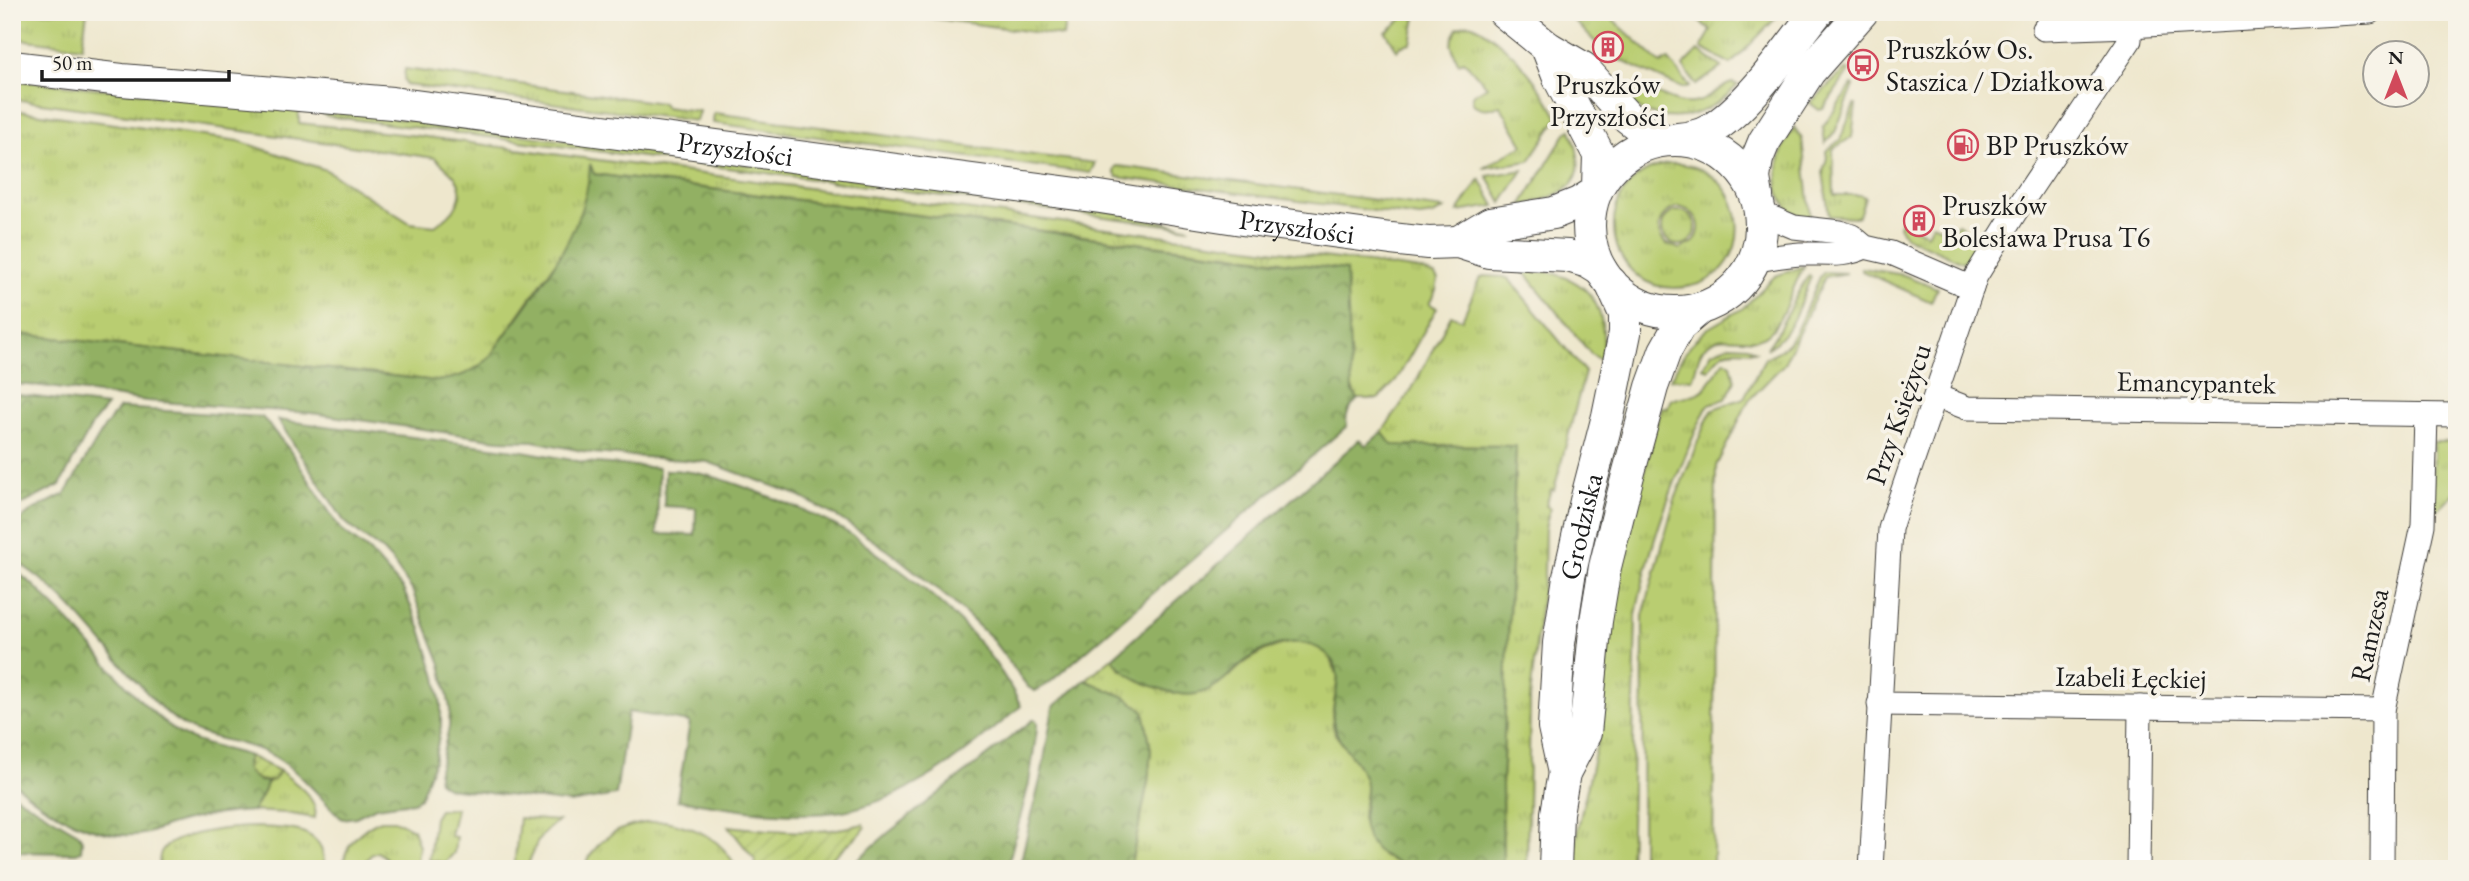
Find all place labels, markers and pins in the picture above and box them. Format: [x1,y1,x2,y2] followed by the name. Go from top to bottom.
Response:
[1591,30,1625,64] building icon: Pruszków Przyszłości
[1886,31,2105,99] place label: Pruszków Os. Staszica / Działkowa
[1846,48,1880,82] bus stop icon: Pruszków Os. Staszica / Działkowa
[1550,66,1666,134] place label: Pruszków Przyszłości
[1986,127,2129,163] place label: BP Pruszków
[1946,128,1980,162] fuel station icon: BP Pruszków
[1942,187,2150,255] place label: Pruszków Bolesława Prusa T6
[1902,204,1936,238] building icon: Pruszków Bolesława Prusa T6

